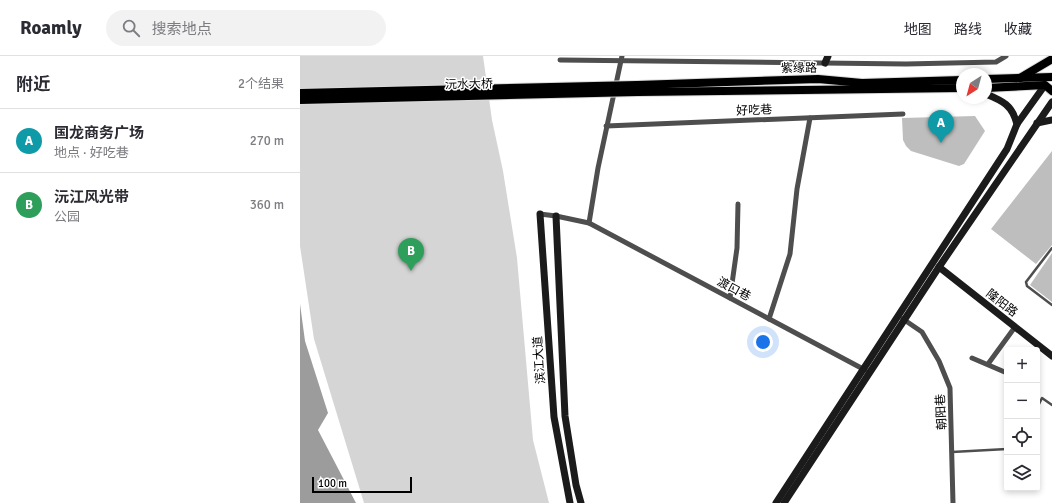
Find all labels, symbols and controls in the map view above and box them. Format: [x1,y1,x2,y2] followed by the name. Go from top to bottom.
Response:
[106,10,386,46] search box
[20,16,82,40] text: Roamly
[120,17,142,39] icon: search
[152,20,212,38] text: 搜索地点
[904,21,932,38] text: 地图
[954,21,982,38] text: 路线
[1004,21,1032,38] text: 收藏
[781,61,817,76] street label: 紫缘路
[956,68,992,104] north arrow
[16,74,50,95] text: 附近
[238,76,284,92] text: 2个结果
[445,77,493,92] street label: 沅水大桥
[736,102,772,119] street label: 好吃巷
[928,110,954,143] pin: A
[54,124,144,142] text: 国龙商务广场
[25,133,33,149] text: A
[250,133,284,149] text: 270 m
[54,145,129,161] text: 地点 · 好吃巷
[54,188,129,206] text: 沅江风光带
[25,197,33,213] text: B
[250,197,284,213] text: 360 m
[54,209,80,225] text: 公园
[398,238,424,271] pin: B
[714,274,753,305] street label: 渡口巷
[983,286,1020,320] street label: 隆阳路
[753,332,773,352] your location
[530,335,549,384] street label: 滨江大道
[1004,347,1040,491] map controls
[1004,347,1040,383] button: +
[1004,383,1040,419] button: −
[933,394,950,430] street label: 朝阳巷
[1004,419,1040,455] button: locate
[1004,455,1040,491] button: layers
[312,475,412,494] scale bar
[318,477,347,490] text: 100 m

